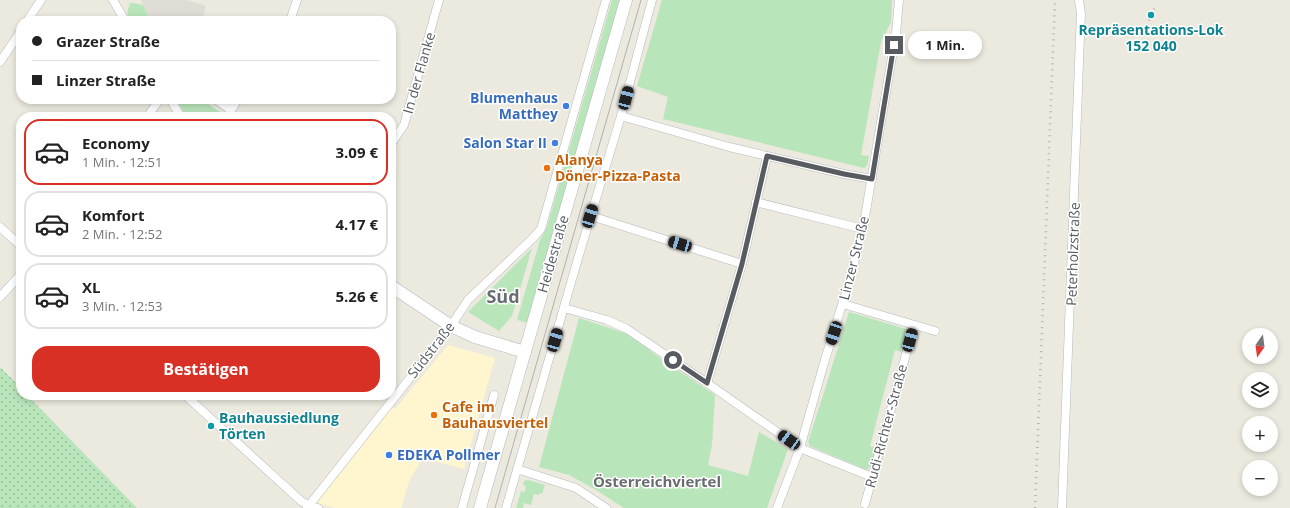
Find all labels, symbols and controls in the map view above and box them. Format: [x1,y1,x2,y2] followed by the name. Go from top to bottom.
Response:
[1146,10,1156,20] marker: Repräsentations-Lok 152 040
[1078,20,1224,55] place label: Repräsentations-Lok 152 040
[398,30,439,116] street label: In der Flanke
[56,31,160,51] text: Grazer Straße
[908,31,982,59] callout: 1 Min.
[885,36,903,54] route end
[925,36,965,54] text: 1 Min.
[56,70,156,90] text: Linzer Straße
[617,85,635,111] car
[470,88,558,123] place label: Blumenhaus Matthey
[561,101,571,111] marker: Blumenhaus Matthey
[82,133,150,153] text: Economy
[464,133,547,152] place label: Salon Star II
[34,134,70,170] icon: car
[550,138,560,148] marker: Salon Star II
[336,142,378,162] text: 3.09 €
[555,150,681,185] place label: Alanya Döner-Pizza-Pasta
[82,153,163,171] text: 1 Min. · 12:51
[542,163,552,173] marker: Alanya Döner-Pizza-Pasta
[1061,202,1084,306] street label: Peterholzstraße
[581,203,599,229] car
[82,205,144,225] text: Komfort
[34,206,70,242] icon: car
[532,213,573,295] street label: Heidestraße
[336,214,378,234] text: 4.17 €
[834,214,873,302] street label: Linzer Straße
[82,225,163,243] text: 2 Min. · 12:52
[667,235,693,253] car
[82,277,100,297] text: XL
[34,278,70,314] icon: car
[486,284,520,308] district label: Süd
[336,286,378,306] text: 5.26 €
[82,297,163,315] text: 3 Min. · 12:53
[403,318,459,382] street label: Südstraße
[825,320,843,346] car
[546,327,564,353] car
[901,327,919,353] car
[1242,328,1278,364] north arrow
[1242,328,1278,496] map controls
[32,346,380,392] button: Bestätigen
[664,351,682,369] route start
[860,362,911,490] street label: Rudi-Richter-Straße
[1242,372,1278,408] button: layers
[442,397,548,432] place label: Cafe im Bauhausviertel
[219,408,339,443] place label: Bauhaussiedlung Törten
[429,410,439,420] marker: Cafe im Bauhausviertel
[1242,416,1278,452] button: +
[206,421,216,431] marker: Bauhaussiedlung Törten
[776,428,802,452] car
[397,445,501,464] place label: EDEKA Pollmer
[384,450,394,460] marker: EDEKA Pollmer
[1242,460,1278,496] button: −
[593,471,721,491] district label: Österreichviertel

